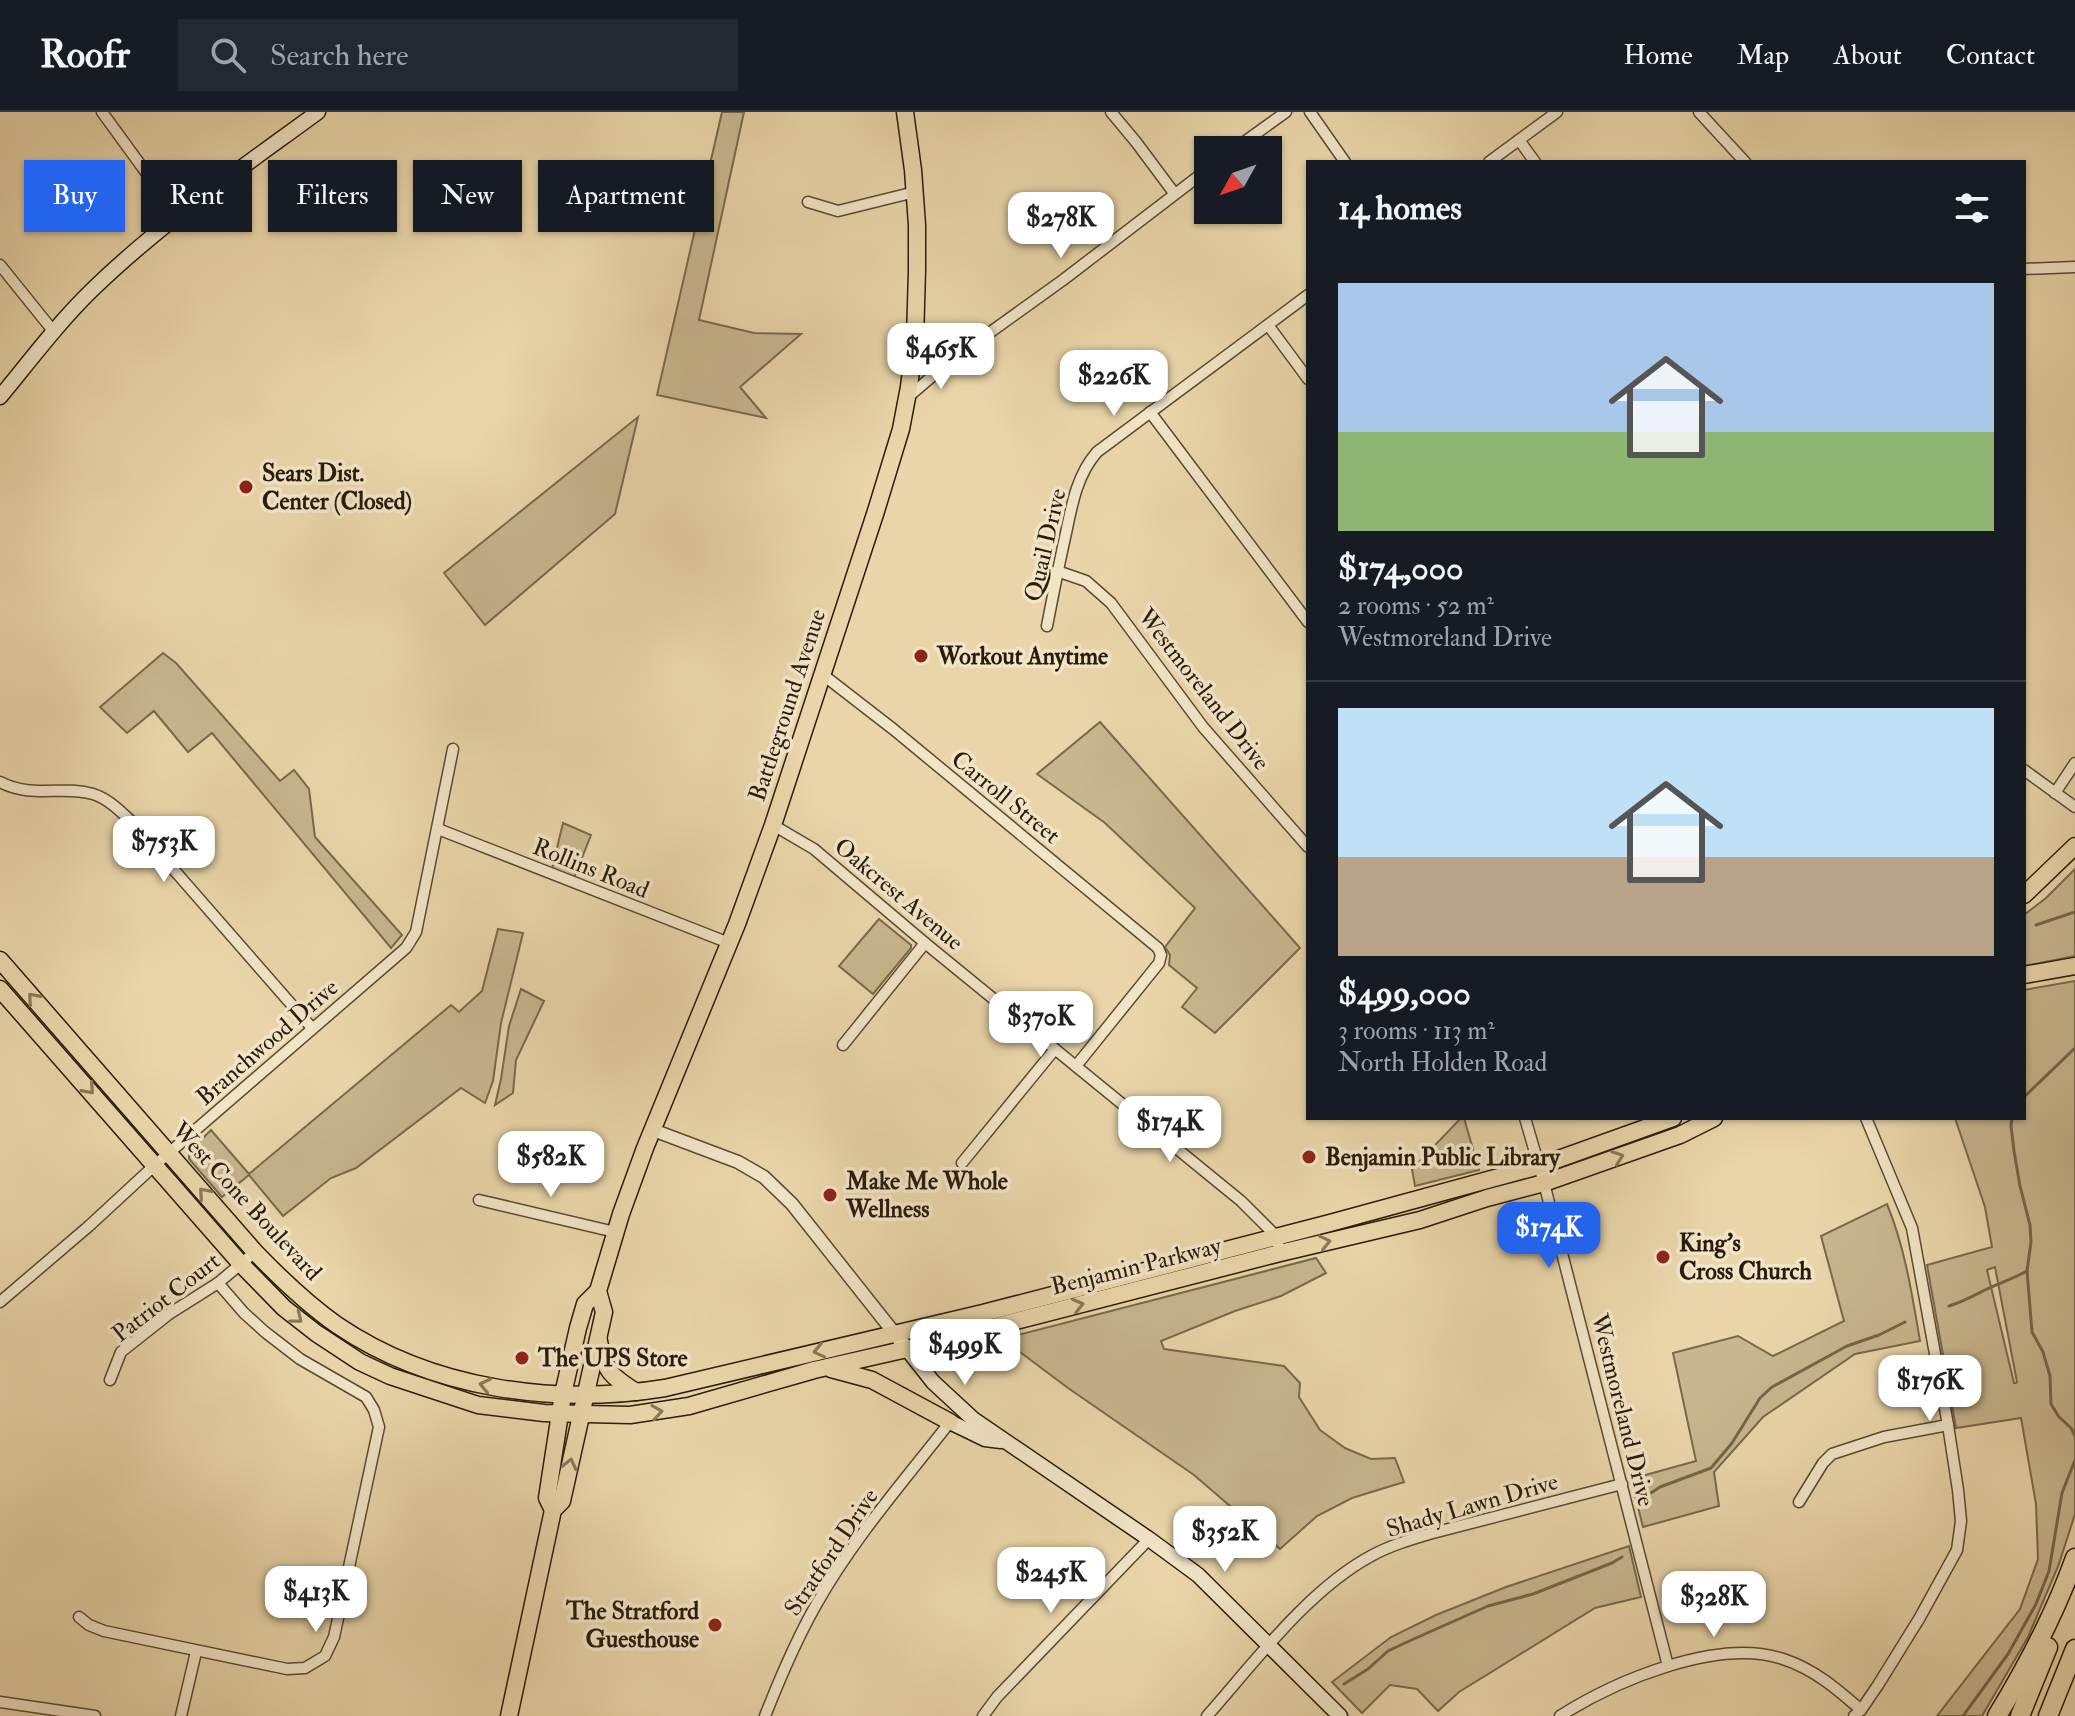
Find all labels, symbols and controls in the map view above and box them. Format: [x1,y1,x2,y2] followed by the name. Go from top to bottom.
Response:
[178,19,738,91] search box
[40,31,130,79] text: Roofr
[206,33,250,77] icon: search
[270,37,409,74] text: Search here
[1623,38,1693,73] text: Home
[1737,38,1789,73] text: Map
[1833,38,1902,73] text: About
[1946,38,2035,73] text: Contact
[1194,136,1282,224] north arrow
[1194,136,1282,224] map controls
[24,160,125,232] chip: Buy
[141,160,252,232] chip: Rent
[268,160,397,232] chip: Filters
[413,160,522,232] chip: New
[538,160,714,232] chip: Apartment
[1950,186,1994,230] icon: filters
[1338,187,1462,230] text: 14 homes
[1005,192,1117,260] pin: $278K
[1026,202,1096,234] text: $278K
[885,323,997,391] pin: $465K
[905,333,977,365] text: $465K
[1594,335,1738,479] icon: home
[1058,350,1170,418] pin: $226K
[1078,360,1150,392] text: $226K
[262,458,412,517] place label: Sears Dist. Center (Closed)
[237,478,255,496] marker: Sears Dist. Center (Closed)
[1017,486,1074,605] street label: Quail Drive
[1338,547,1464,590] text: $174,000
[1338,590,1494,622] text: 2 rooms · 52 m²
[1130,601,1277,777] street label: Westmoreland Drive
[742,605,833,805] street label: Battleground Avenue
[1338,622,1552,654] text: Westmoreland Drive
[936,641,1108,672] place label: Workout Anytime
[912,647,930,665] marker: Workout Anytime
[945,744,1067,851] street label: Carroll Street
[1594,760,1738,904] icon: home
[108,816,220,884] pin: $753K
[131,826,197,858] text: $753K
[528,831,654,906] street label: Rollins Road
[828,831,970,958] street label: Oakcrest Avenue
[190,972,345,1113] street label: Branchwood Drive
[1338,972,1471,1015] text: $499,000
[985,991,1097,1059] pin: $370K
[28,992,42,1007] one-way arrow
[1007,1001,1075,1033] text: $370K
[1338,1015,1495,1047] text: 3 rooms · 113 m²
[1338,1047,1547,1079] text: North Holden Road
[79,1080,93,1095] one-way arrow
[1114,1096,1226,1164] pin: $174K
[1136,1106,1204,1138] text: $174K
[164,1115,328,1288] street label: West Cone Boulevard
[495,1131,607,1199] pin: $582K
[516,1141,586,1173] text: $582K
[1325,1142,1561,1173] place label: Benjamin Public Library
[1300,1148,1318,1166] marker: Benjamin Public Library
[1610,1150,1624,1167] one-way arrow
[845,1166,1008,1225] place label: Make Me Whole Wellness
[821,1186,839,1204] marker: Make Me Whole Wellness
[199,1188,214,1203] one-way arrow
[1493,1202,1605,1270] pin: $174K
[1515,1212,1583,1244] text: $174K
[1679,1228,1812,1287] place label: King's Cross Church
[1048,1230,1225,1303] street label: Benjamin Parkway
[1318,1234,1332,1251] one-way arrow
[106,1245,227,1349] street label: Patriot Court
[1654,1248,1672,1266] marker: King's Cross Church
[1071,1298,1085,1315] one-way arrow
[288,1309,303,1323] one-way arrow
[1583,1310,1661,1510] street label: Westmoreland Drive
[909,1319,1021,1387] pin: $499K
[928,1329,1002,1361] text: $499K
[813,1342,827,1359] one-way arrow
[537,1343,688,1374] place label: The UPS Store
[513,1349,531,1367] marker: The UPS Store
[1874,1355,1986,1423] pin: $176K
[1896,1365,1964,1397] text: $176K
[479,1377,493,1394] one-way arrow
[650,1404,664,1421] one-way arrow
[561,1458,578,1471] one-way arrow
[1383,1466,1562,1545] street label: Shady Lawn Drive
[777,1482,886,1622] street label: Stratford Drive
[1169,1506,1281,1574] pin: $352K
[1191,1516,1259,1548] text: $352K
[995,1547,1107,1615] pin: $245K
[1015,1557,1087,1589] text: $245K
[260,1566,372,1634] pin: $413K
[1658,1571,1770,1639] pin: $328K
[283,1576,349,1608] text: $413K
[1680,1581,1748,1613] text: $328K
[565,1596,699,1655] place label: The Stratford Guesthouse
[706,1616,724,1634] marker: The Stratford Guesthouse

